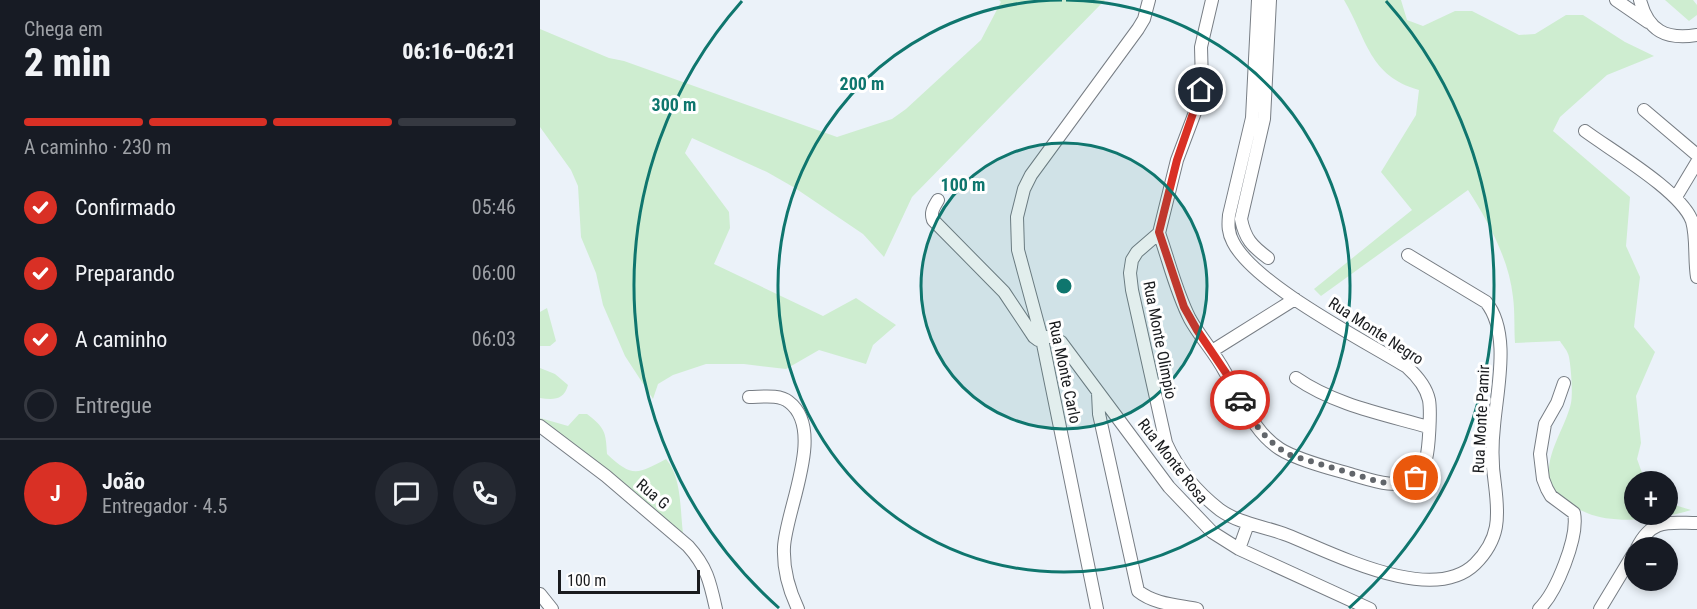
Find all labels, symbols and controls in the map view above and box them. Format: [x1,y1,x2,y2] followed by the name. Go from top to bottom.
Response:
[24,17,103,41] text: Chega em
[402,39,516,64] text: 06:16–06:21
[24,40,111,86] text: 2 min
[1175,64,1226,115] pin
[840,73,884,94] text: 200 m
[1184,73,1217,106] icon: home
[652,94,696,115] text: 300 m
[24,135,171,159] text: A caminho · 230 m
[941,174,985,195] text: 100 m
[24,191,57,224] icon: check
[75,195,176,220] text: Confirmado
[472,195,516,219] text: 05:46
[24,257,57,290] icon: check
[75,261,175,286] text: Preparando
[472,261,516,285] text: 06:00
[1054,276,1074,296] centre of rings
[1139,279,1181,401] street label: Rua Monte Olimpio
[1325,293,1427,369] street label: Rua Monte Negro
[1045,319,1085,425] street label: Rua Monte Carlo
[24,323,57,356] icon: check
[75,327,167,352] text: A caminho
[472,327,516,351] text: 06:03
[1469,364,1493,474] street label: Rua Monte Pamir
[1210,370,1270,430] courier
[1224,384,1257,417] icon: car
[75,393,152,418] text: Entregue
[1134,415,1212,507] street label: Rua Monte Rosa
[1390,452,1441,503] pin
[1399,461,1432,494] icon: bag
[375,462,438,525] button: chat
[453,462,516,525] button: phone
[102,469,145,494] text: João
[1624,471,1678,591] map controls
[1624,471,1678,525] button: +
[633,475,673,513] street label: Rua G
[50,481,61,506] text: J
[102,494,227,518] text: Entregador · 4.5
[1624,537,1678,591] button: −
[558,567,700,594] scale bar
[567,571,606,590] text: 100 m

